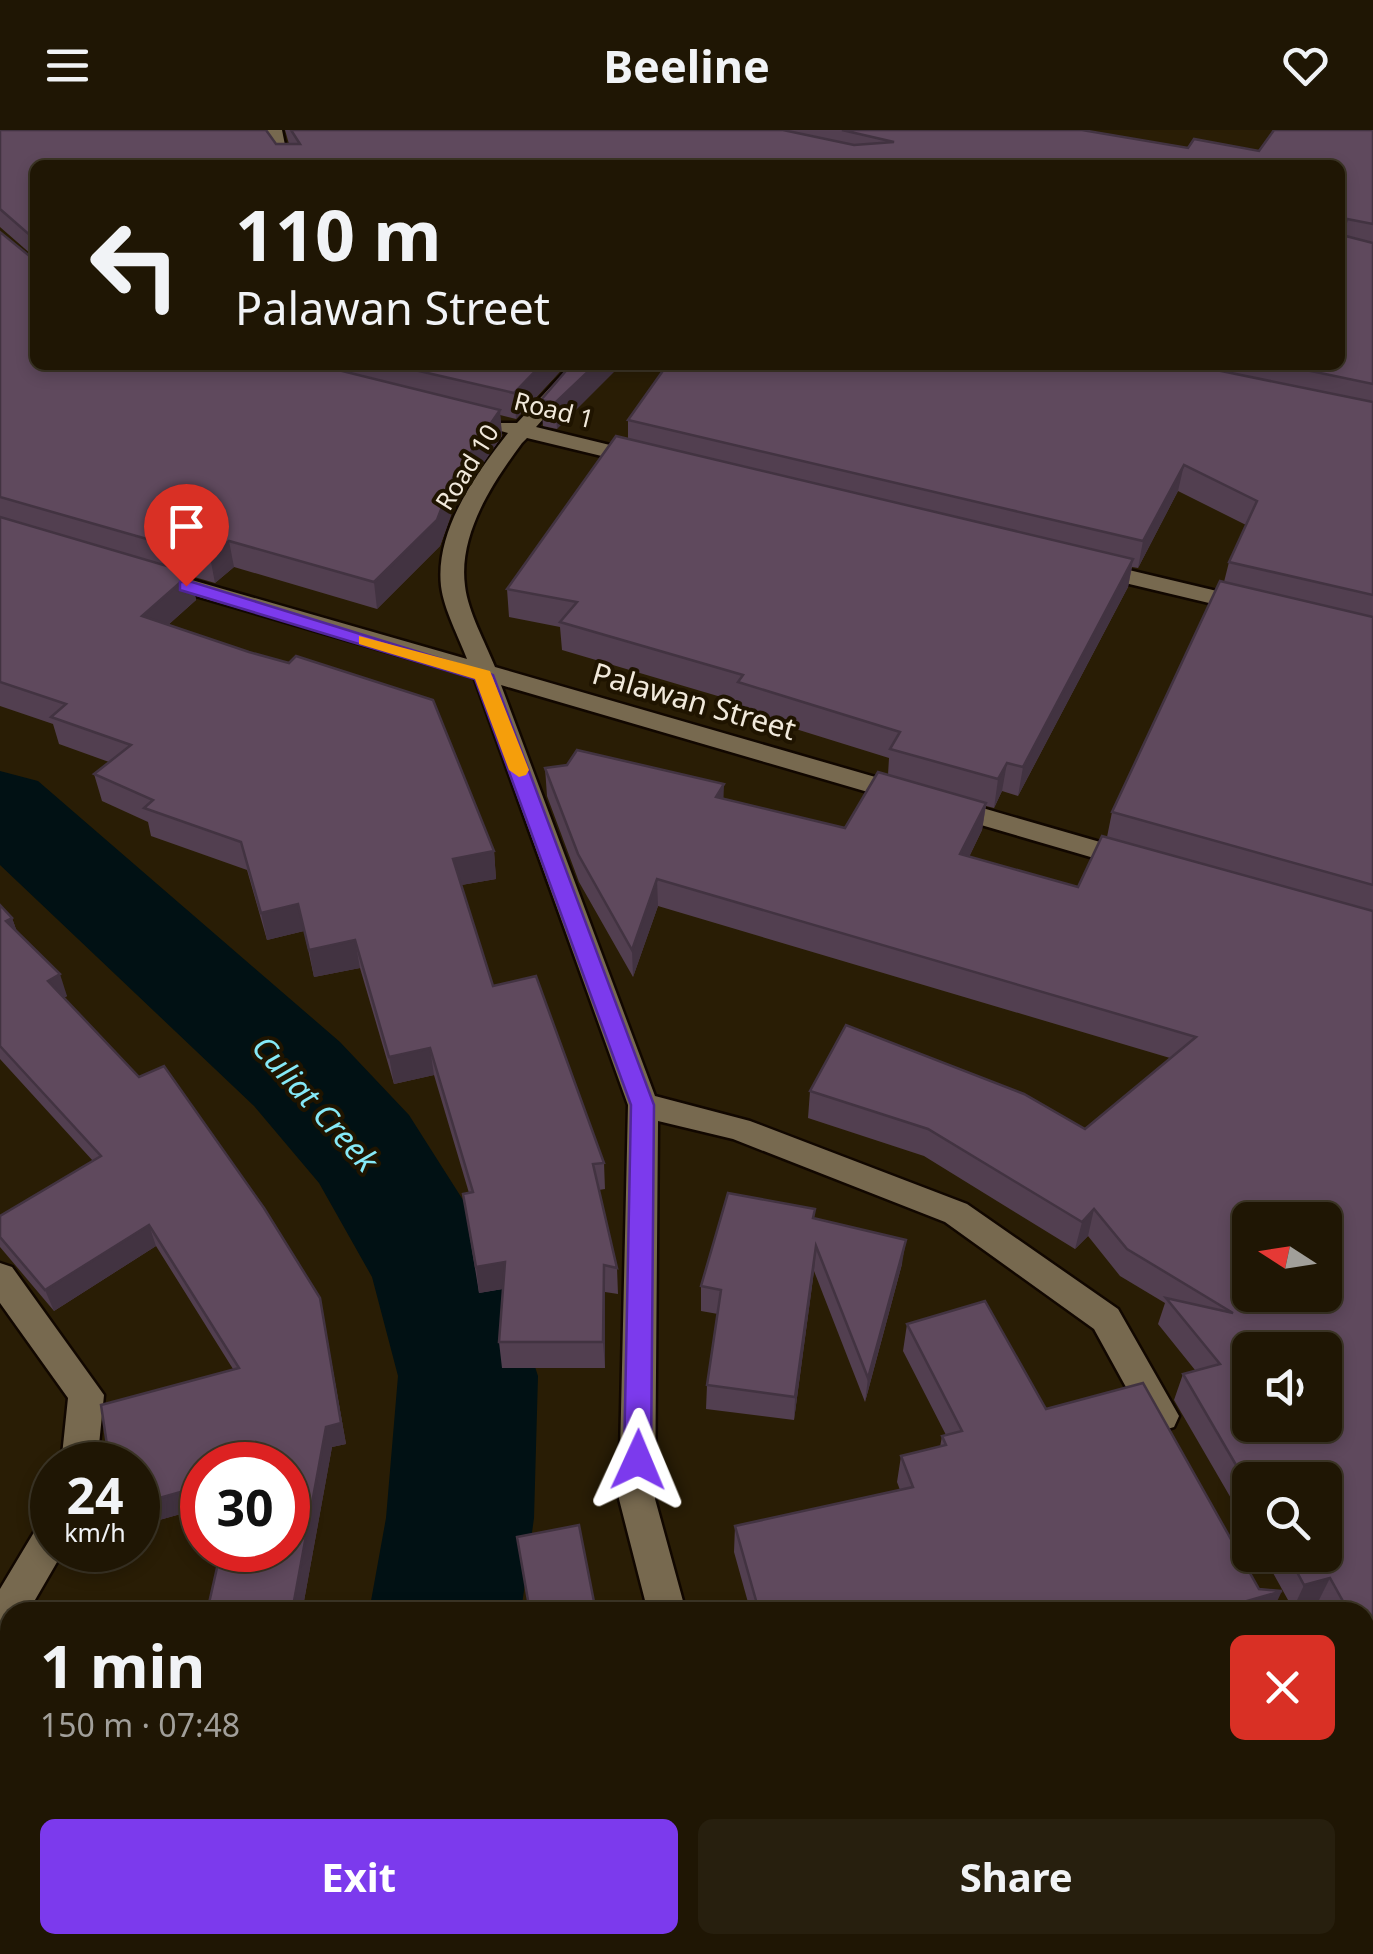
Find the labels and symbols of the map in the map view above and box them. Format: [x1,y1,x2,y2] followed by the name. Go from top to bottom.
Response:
[511,383,598,435] street label: Road 1
[427,417,506,516] street label: Road 10
[144,484,229,587] pin
[588,652,801,749] street label: Palawan Street
[243,1026,390,1181] water label: Culiat Creek
[1232,1202,1342,1312] north arrow
[586,1408,690,1512] position arrow
[180,1442,310,1572] speed limit sign: 30

